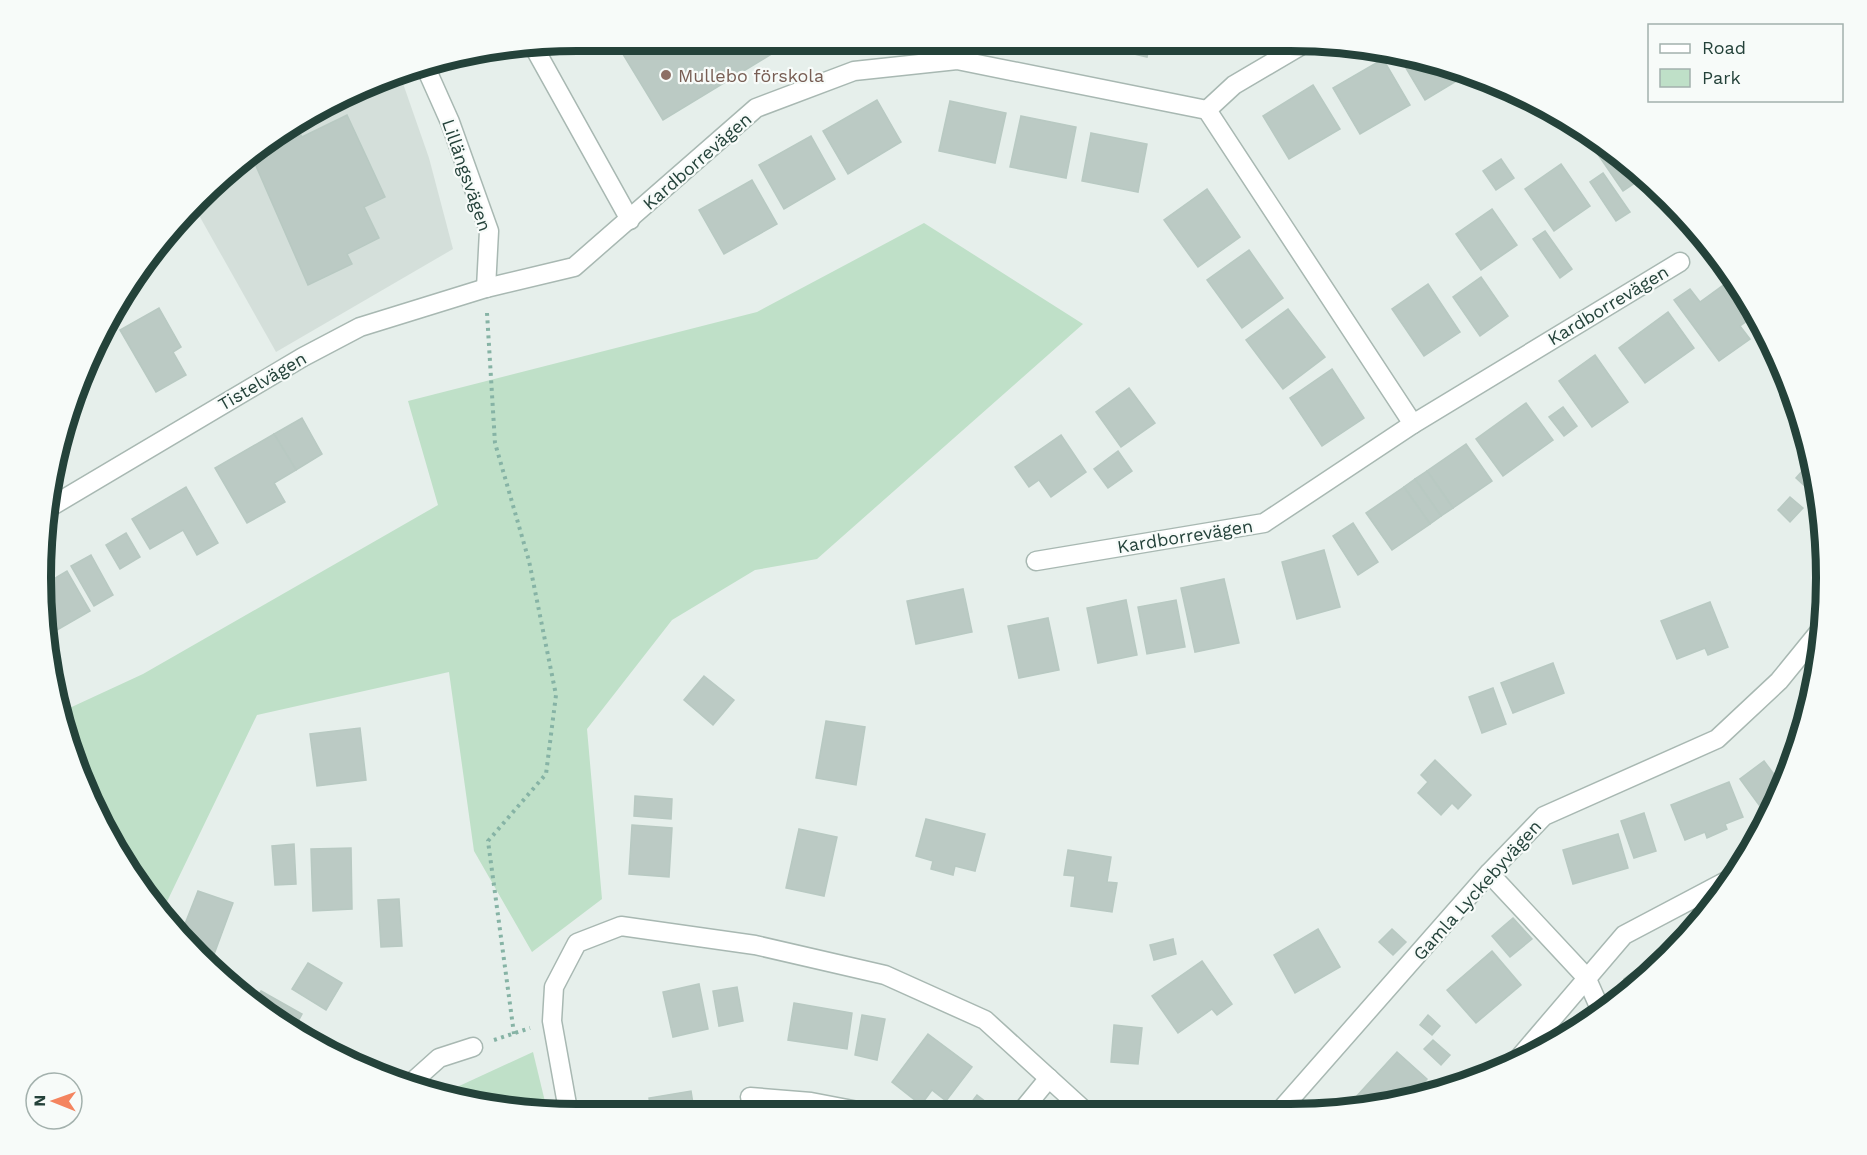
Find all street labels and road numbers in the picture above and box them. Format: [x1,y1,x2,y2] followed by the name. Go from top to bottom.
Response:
[638,108,756,214] street label: Kardborrevägen
[438,116,496,234] street label: Lillängsvägen
[1544,261,1672,349] street label: Kardborrevägen
[214,347,310,415] street label: Tistelvägen
[1116,515,1254,557] street label: Kardborrevägen
[1409,816,1545,964] street label: Gamla Lyckebyvägen

